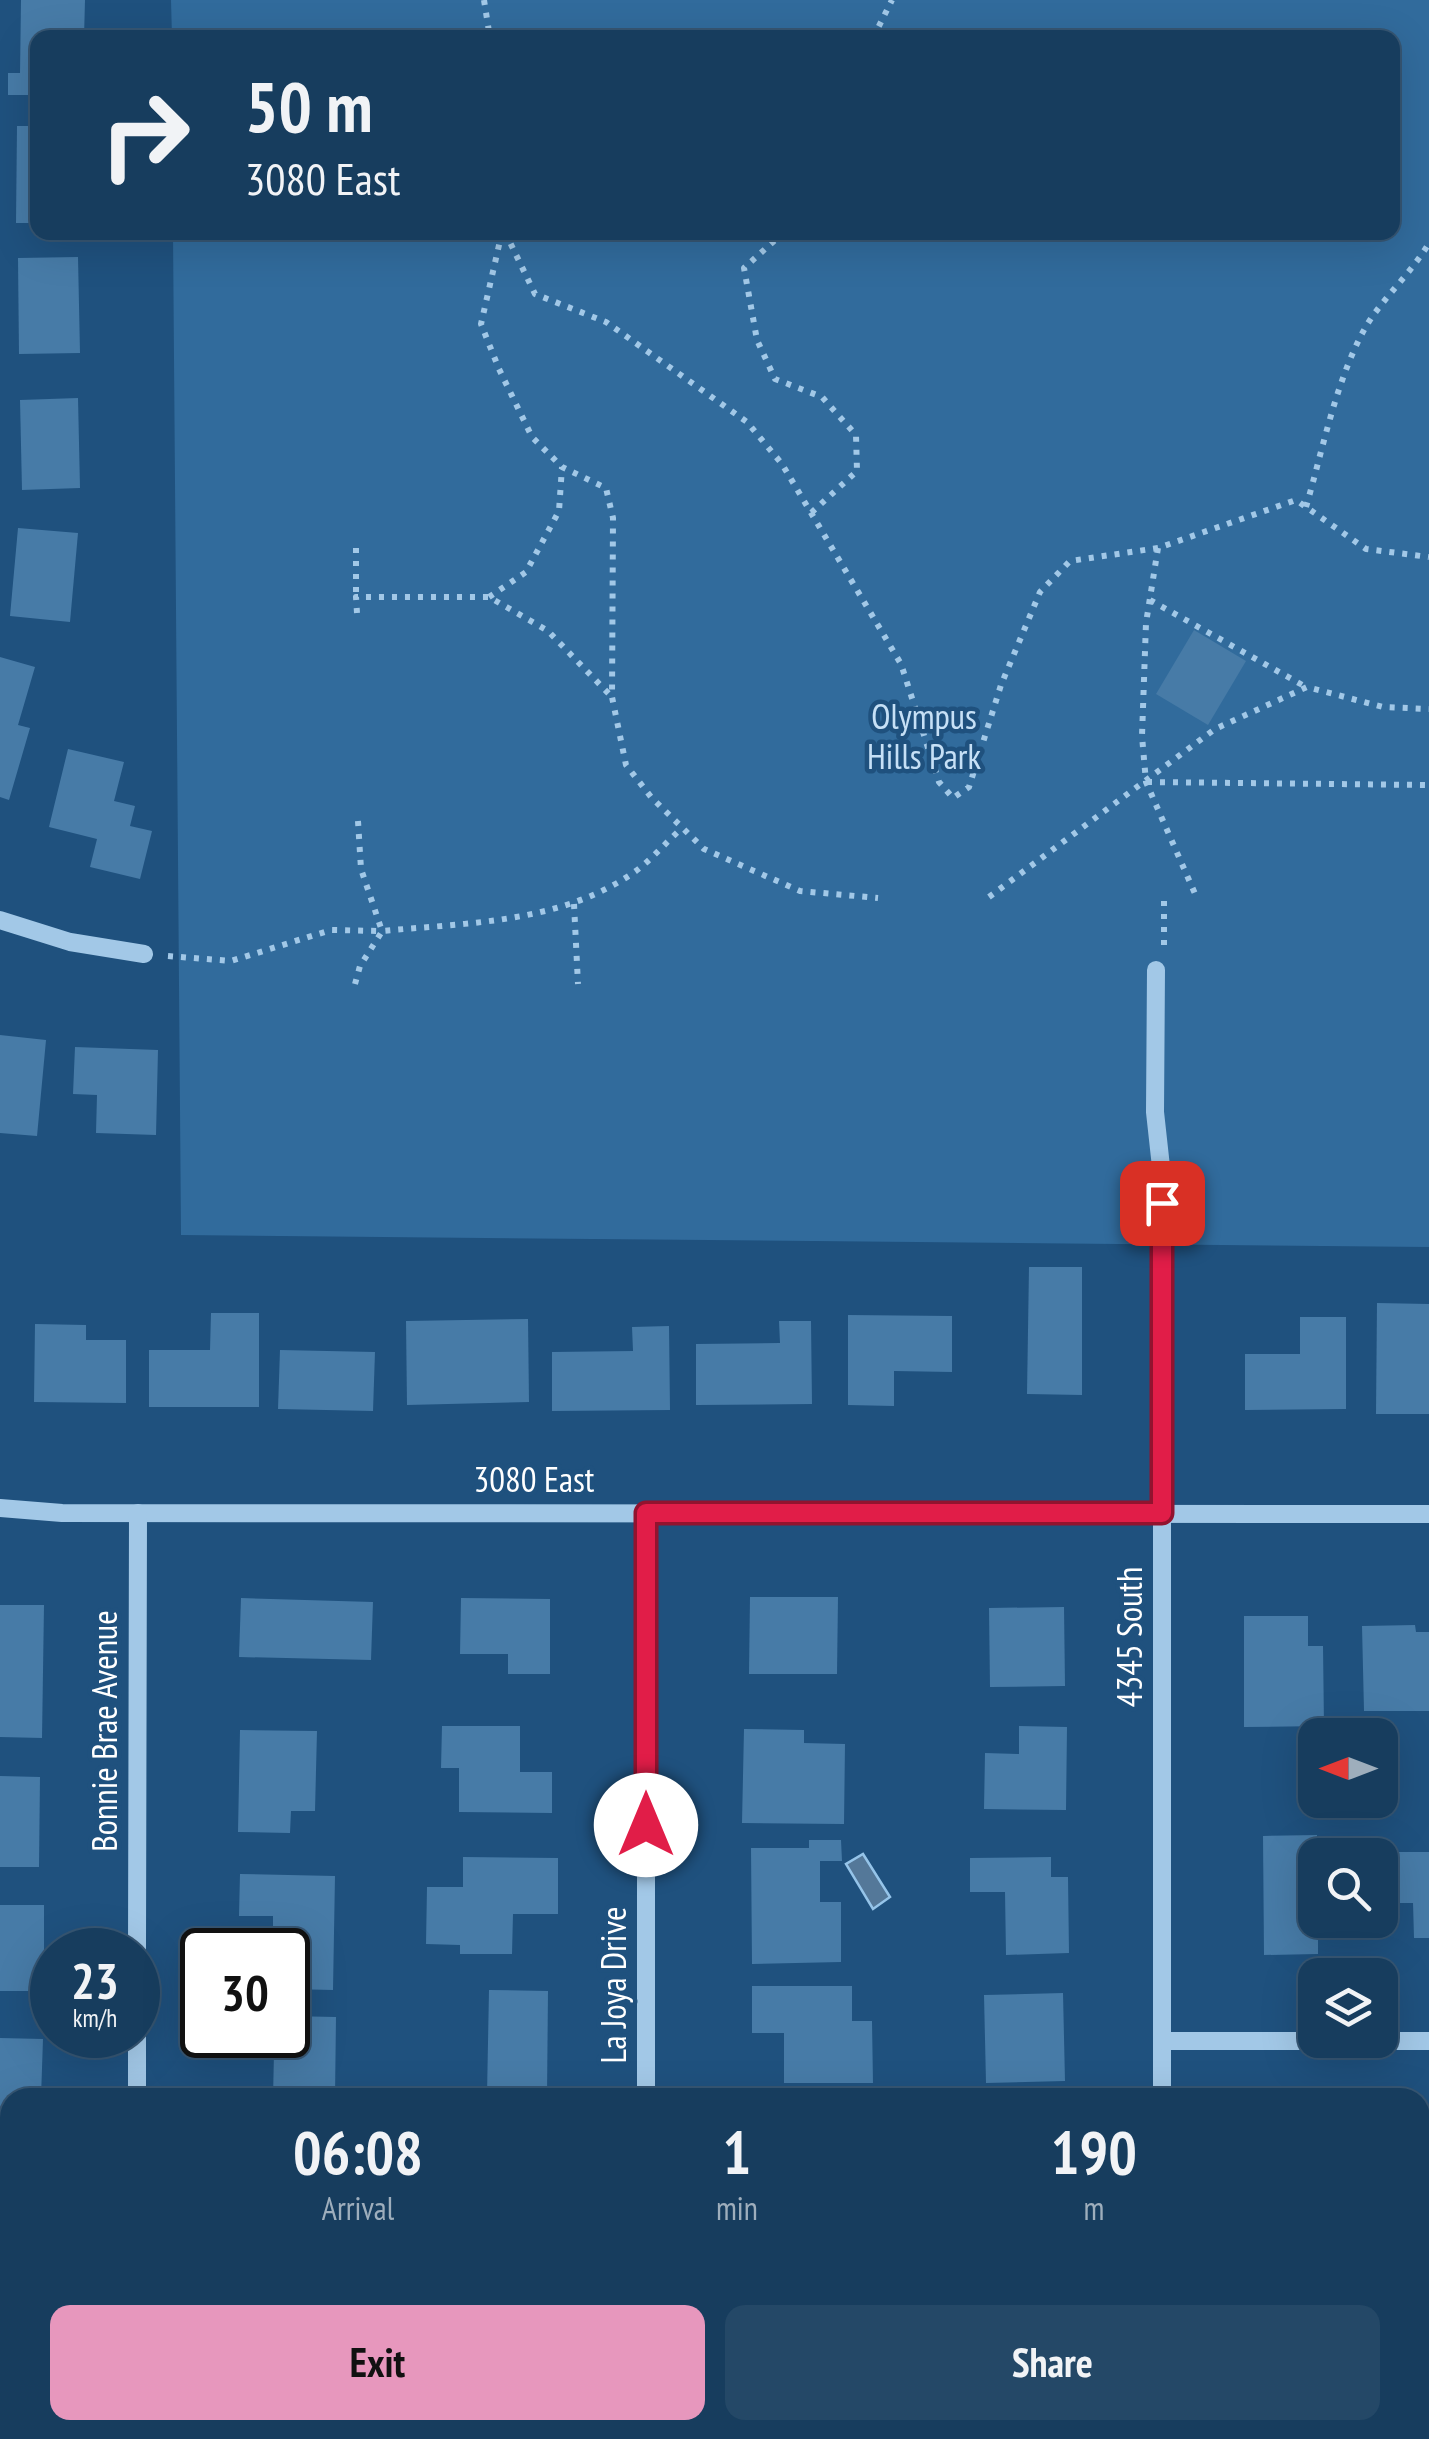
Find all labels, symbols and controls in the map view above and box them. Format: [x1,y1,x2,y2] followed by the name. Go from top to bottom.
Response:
[245,61,373,151] text: 50 m
[80,70,210,200] icon: right
[245,149,400,207] text: 3080 East
[867,693,981,779] park label: Olympus Hills Park
[1120,1161,1205,1246] pin
[1135,1176,1190,1231] icon: arrive
[474,1456,595,1502] street label: 3080 East
[1106,1567,1152,1707] street label: 4345 South
[81,1610,127,1852] street label: Bonnie Brae Avenue
[1298,1718,1398,1818] north arrow
[1298,1718,1398,2058] map controls
[594,1773,698,1877] position arrow
[1298,1838,1398,1938] button: search
[590,1907,636,2063] street label: La Joya Drive
[180,1928,310,2058] speed limit sign: 30
[71,1948,119,2013] text: 23
[1298,1958,1398,2058] button: layers
[73,2002,117,2034] text: km/h
[293,2113,423,2191] text: 06:08
[723,2113,751,2191] text: 1
[1051,2113,1137,2191] text: 190
[322,2187,394,2229] text: Arrival
[716,2187,758,2229] text: min
[1083,2187,1104,2229] text: m
[50,2305,705,2420] button: Exit
[725,2305,1380,2420] button: Share

